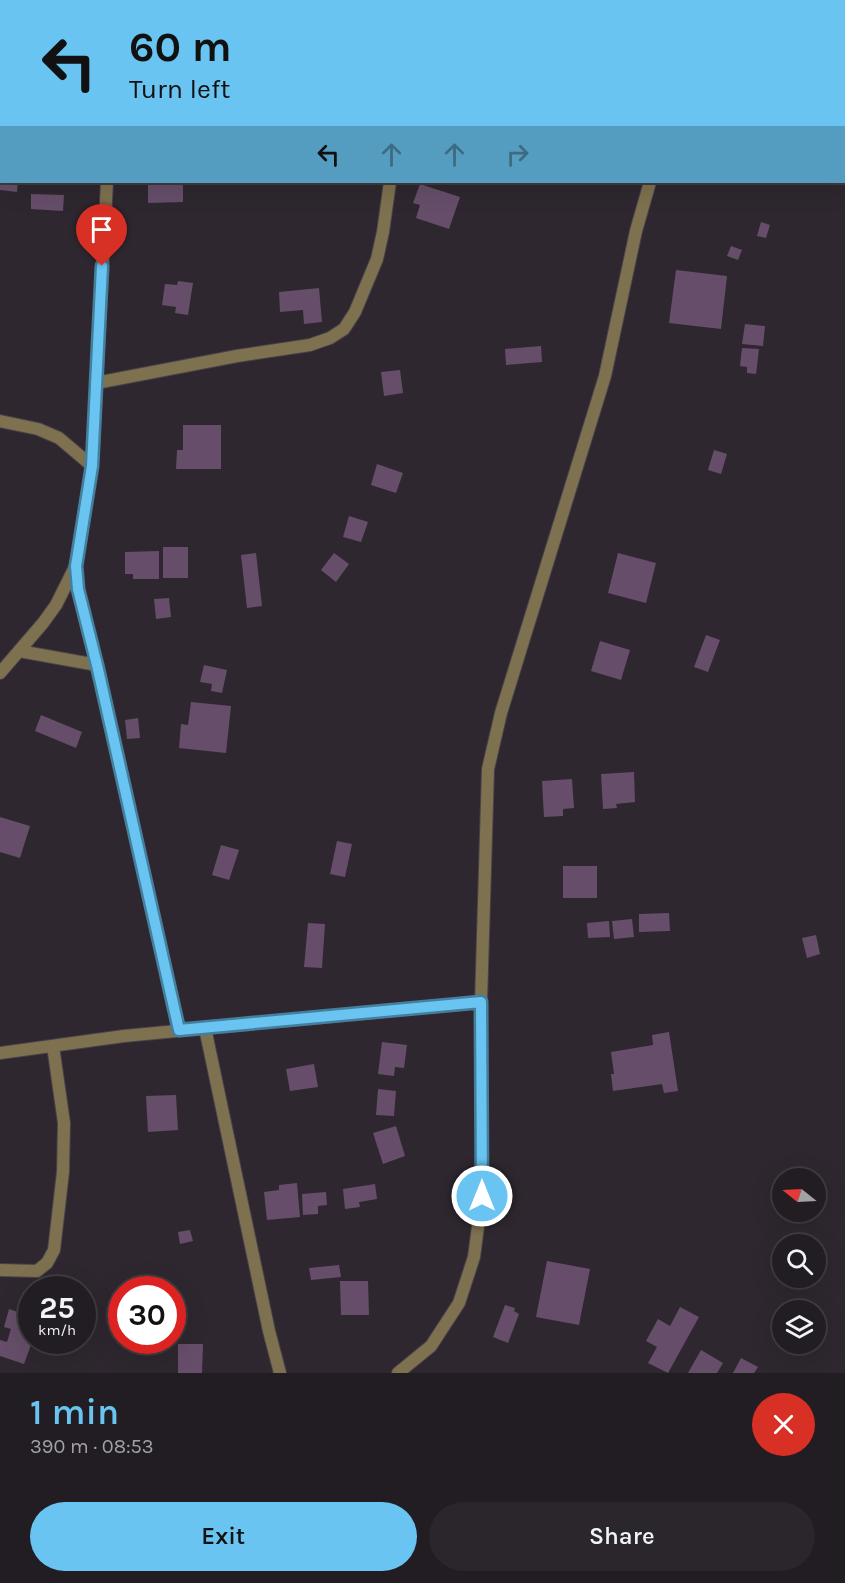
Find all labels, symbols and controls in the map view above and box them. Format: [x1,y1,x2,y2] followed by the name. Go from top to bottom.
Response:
[129,22,232,72] text: 60 m
[30,24,108,102] icon: left
[129,73,230,105] text: Turn left
[312,138,345,171] icon: left
[375,138,408,171] icon: ahead
[438,138,471,171] icon: ahead
[501,138,534,171] icon: right
[76,204,127,266] pin
[85,213,118,246] icon: arrive
[450,1164,514,1228] position arrow
[772,1168,826,1222] north arrow
[772,1168,826,1354] map controls
[772,1234,826,1288] button: search
[108,1276,186,1354] speed limit sign: 30
[39,1290,75,1326] text: 25
[772,1300,826,1354] button: layers
[38,1321,76,1339] text: km/h
[30,1391,119,1433] text: 1 min
[752,1393,815,1456] button: close
[30,1435,154,1458] text: 390 m · 08:53
[30,1502,417,1571] button: Exit
[429,1502,815,1571] button: Share

